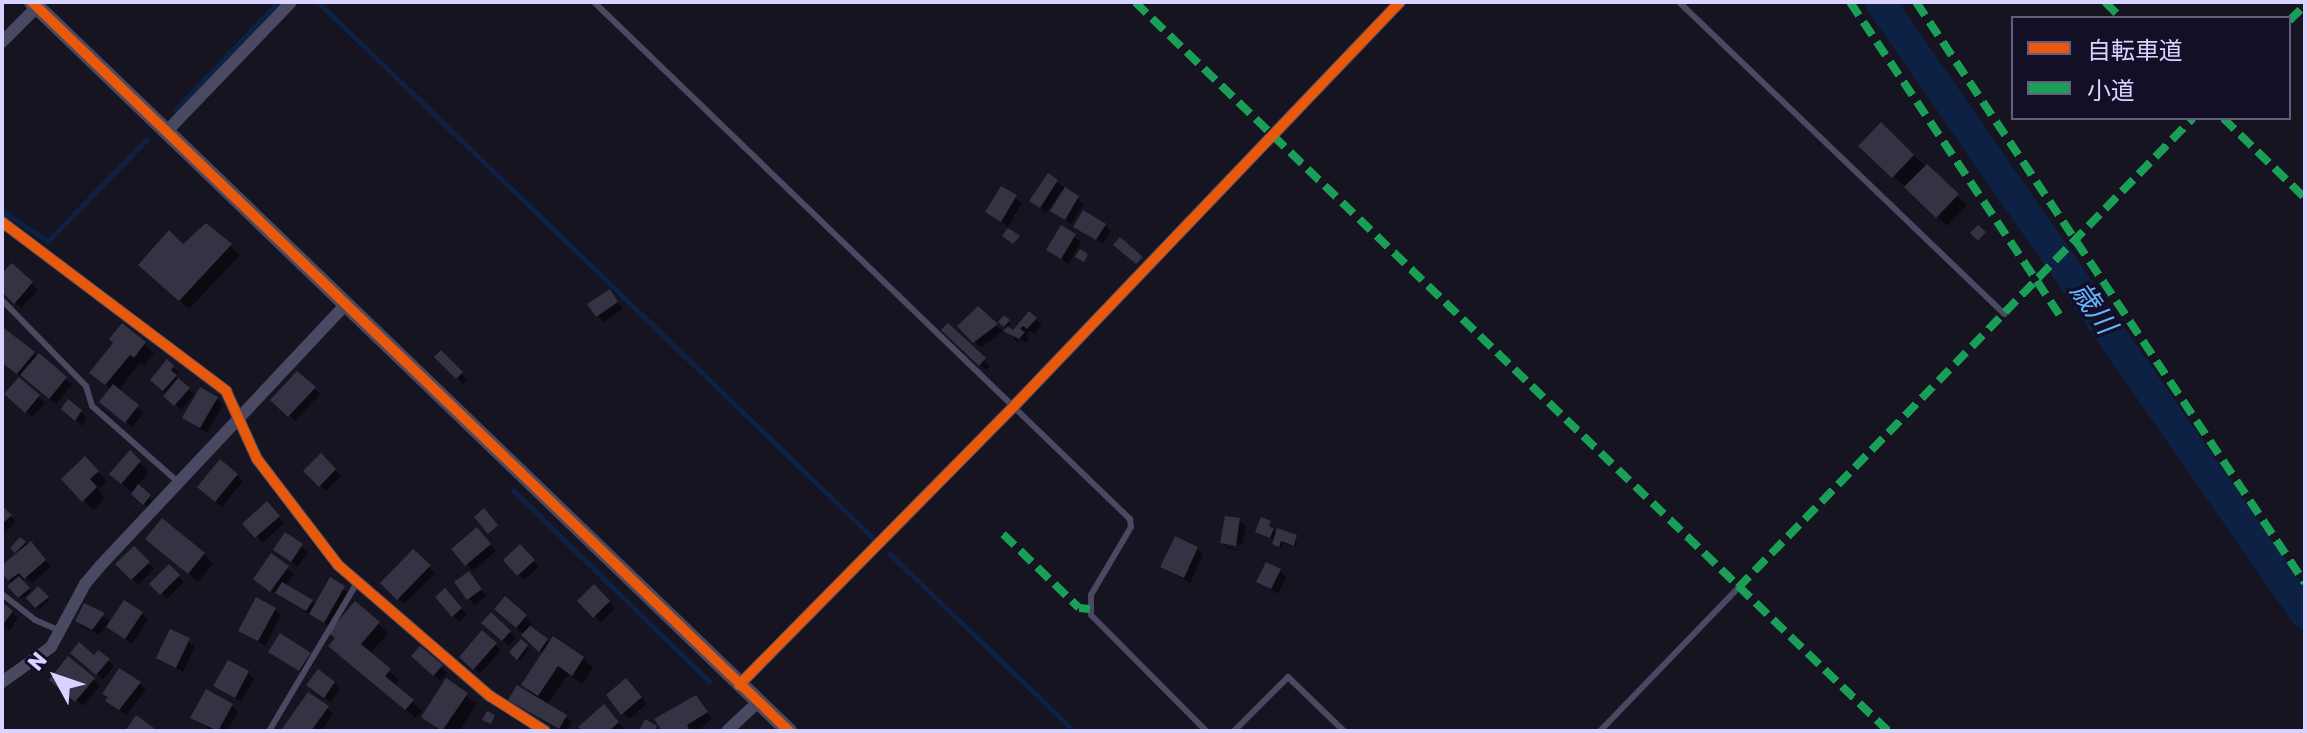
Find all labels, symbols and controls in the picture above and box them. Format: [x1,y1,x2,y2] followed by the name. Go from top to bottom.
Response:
[2011,16,2291,120] legend
[2087,37,2183,65] text: 自転車道
[2087,77,2135,105] text: 小道
[2063,275,2123,341] water label: 歳川
[16,637,96,717] north arrow
[22,647,53,676] text: N

